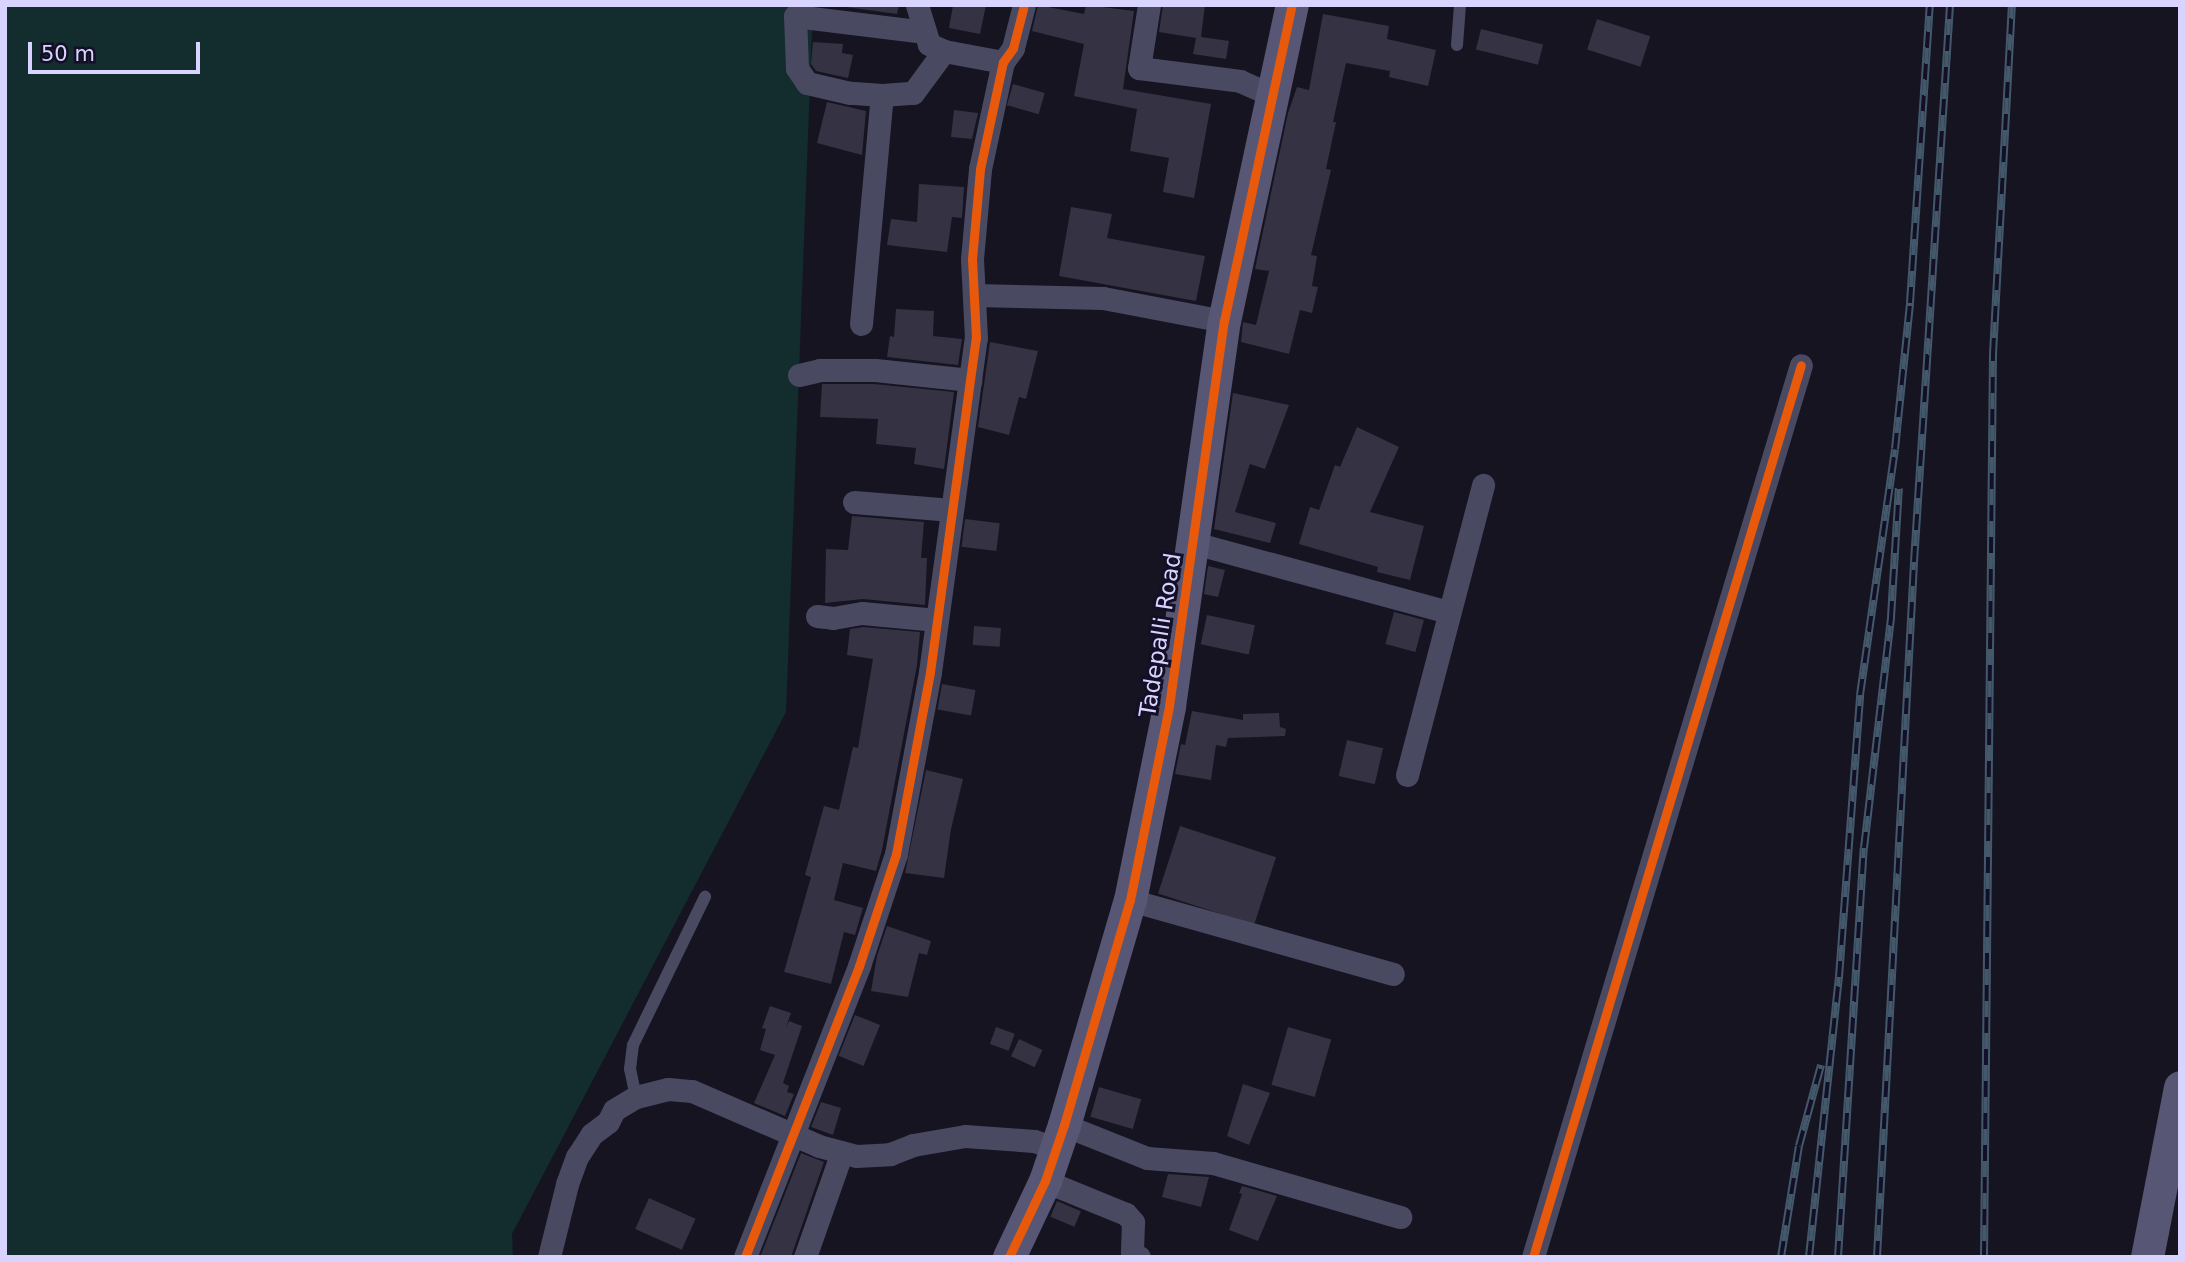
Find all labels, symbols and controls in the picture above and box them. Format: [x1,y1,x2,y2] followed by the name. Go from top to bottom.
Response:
[32,28,203,72] scale bar
[41,42,95,66] text: 50 m
[1133,551,1187,719] street label: Tadepalli Road

